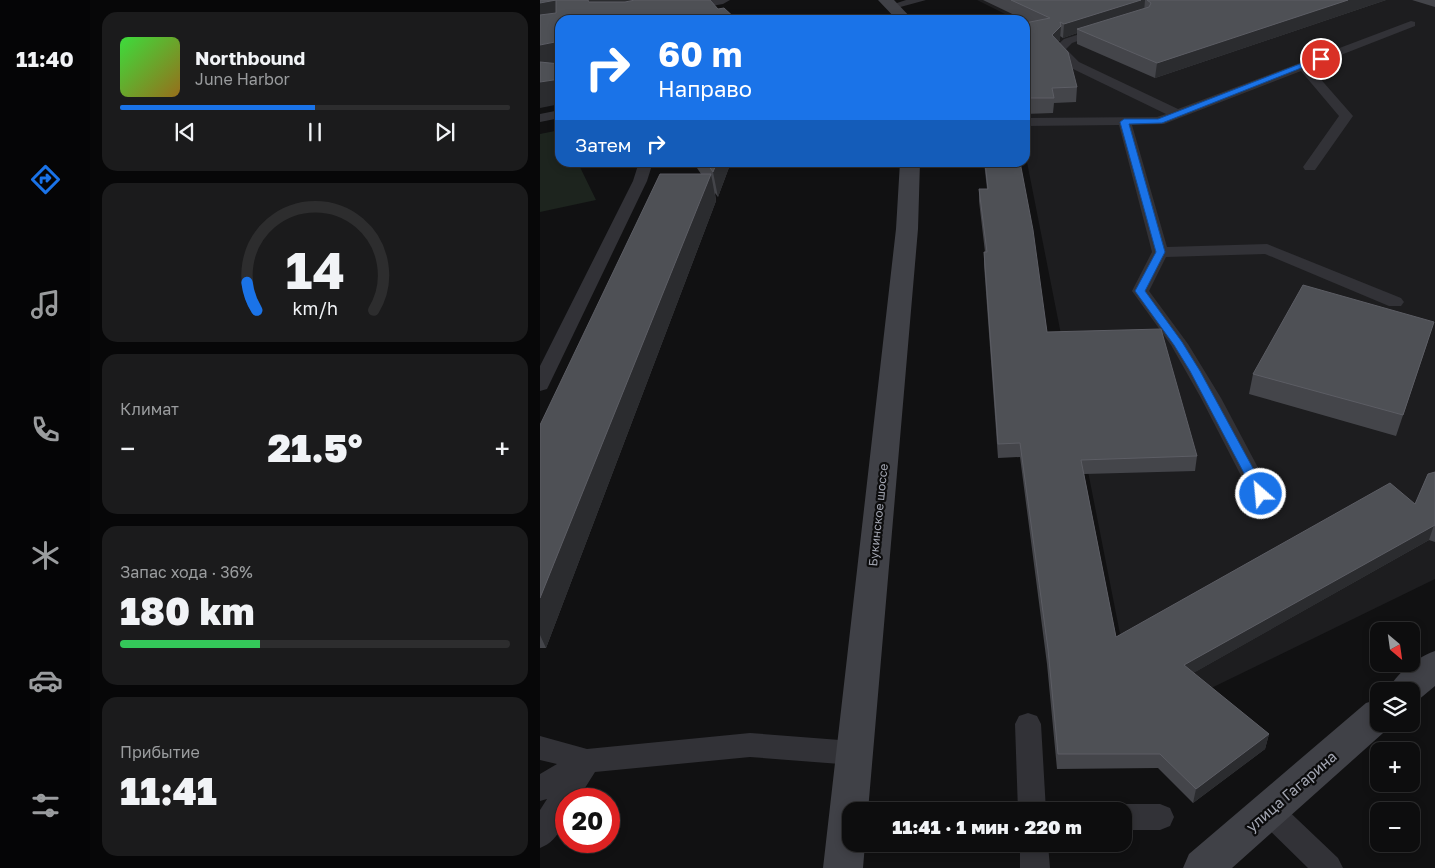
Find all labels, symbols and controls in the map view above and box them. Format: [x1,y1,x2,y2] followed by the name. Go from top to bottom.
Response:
[658,33,742,75] text: 60 m
[575,35,640,100] icon: right
[1300,38,1342,80] pin
[16,45,74,72] text: 11:40
[1307,45,1335,73] icon: arrive
[195,46,305,69] text: Northbound
[195,69,290,89] text: June Harbor
[658,75,752,102] text: Направо
[171,118,199,146] icon: previous
[301,118,329,146] icon: pause
[431,118,459,146] icon: next
[642,130,670,158] icon: right
[575,133,632,156] text: Затем
[28,162,63,197] icon: directions
[285,238,345,300] text: 14
[28,287,63,322] icon: music
[292,297,338,319] text: km/h
[120,399,179,419] text: Климат
[28,412,63,447] icon: phone
[268,425,362,470] text: 21.5°
[120,432,135,465] text: −
[495,432,510,465] text: +
[865,463,891,567] street label: Букинское шоссе
[1234,467,1286,519] position arrow
[28,538,63,573] icon: climate
[120,562,253,582] text: Запас хода · 36%
[120,588,255,633] text: 180 km
[1370,622,1420,672] north arrow
[1370,622,1420,852] map controls
[28,663,63,698] icon: car
[1370,682,1420,732] button: layers
[120,742,200,762] text: Прибытие
[1370,742,1420,792] button: +
[1242,747,1340,835] street label: улица Гагарина
[120,768,217,813] text: 11:41
[28,788,63,823] icon: filters
[555,788,620,853] speed limit sign: 20
[1370,802,1420,852] button: −
[892,815,1082,838] text: 11:41 · 1 мин · 220 m

